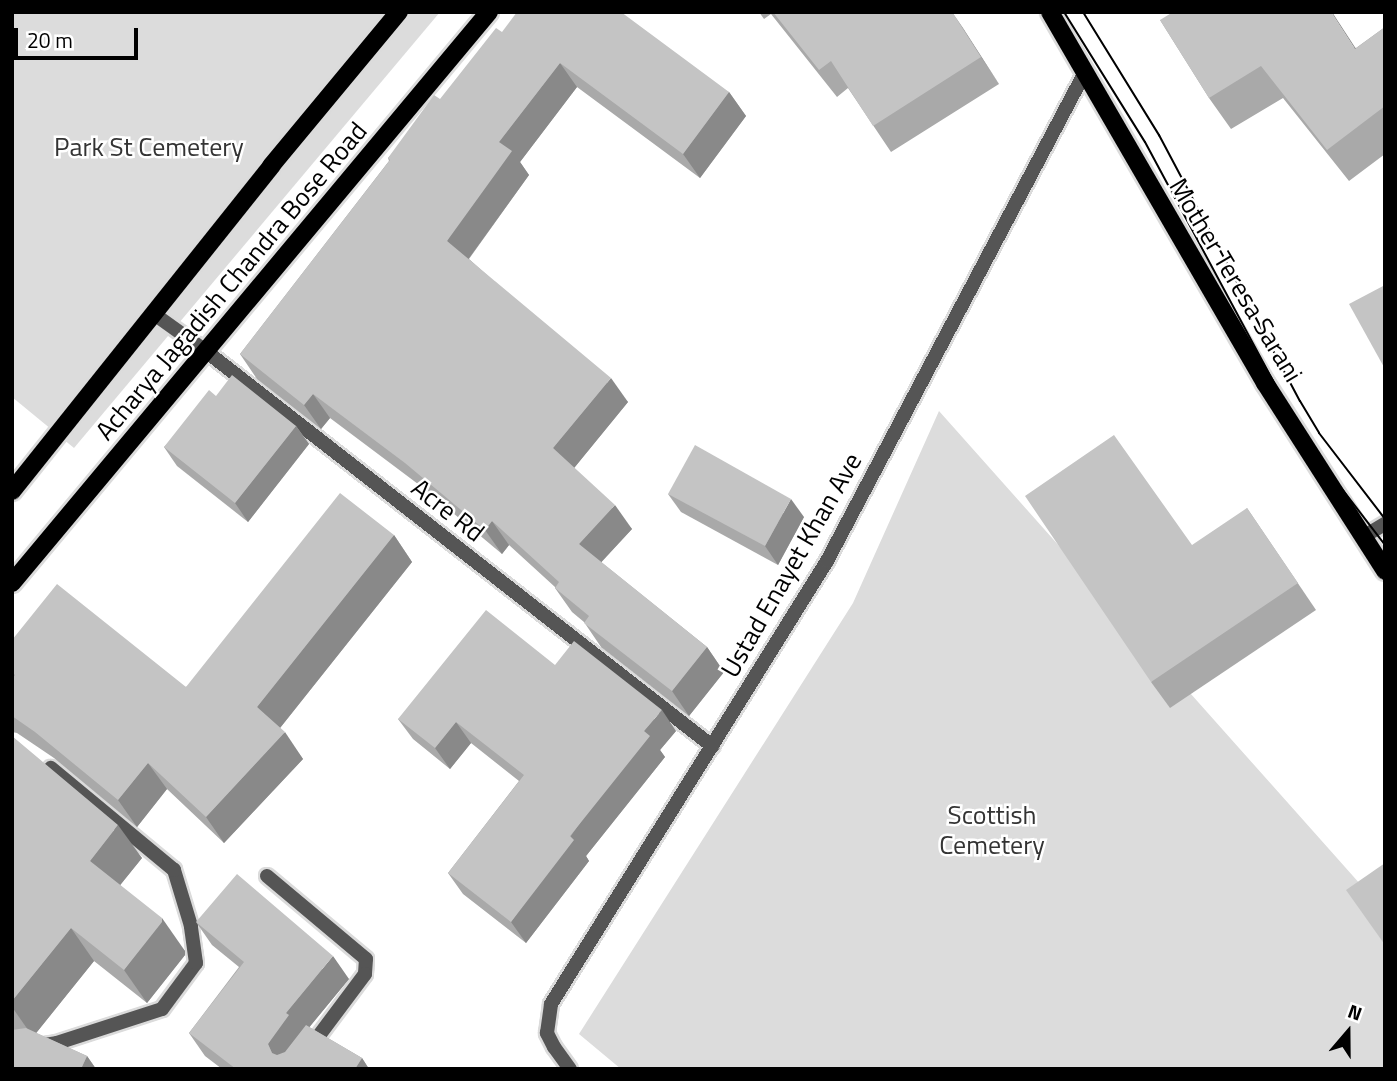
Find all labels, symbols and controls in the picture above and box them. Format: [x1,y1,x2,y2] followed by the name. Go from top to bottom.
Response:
[18,14,142,58] scale bar
[27,24,73,56] text: 20 m
[89,116,373,446] street label: Acharya Jagadish Chandra Bose Road
[54,131,244,163] park label: Park St Cemetery
[1163,172,1309,388] street label: Mother Teresa Sarani
[714,447,868,683] street label: Ustad Enayet Khan Ave
[405,472,491,548] street label: Acre Rd
[939,799,1045,860] park label: Scottish Cemetery
[1344,996,1366,1028] text: N
[1313,997,1383,1067] north arrow

